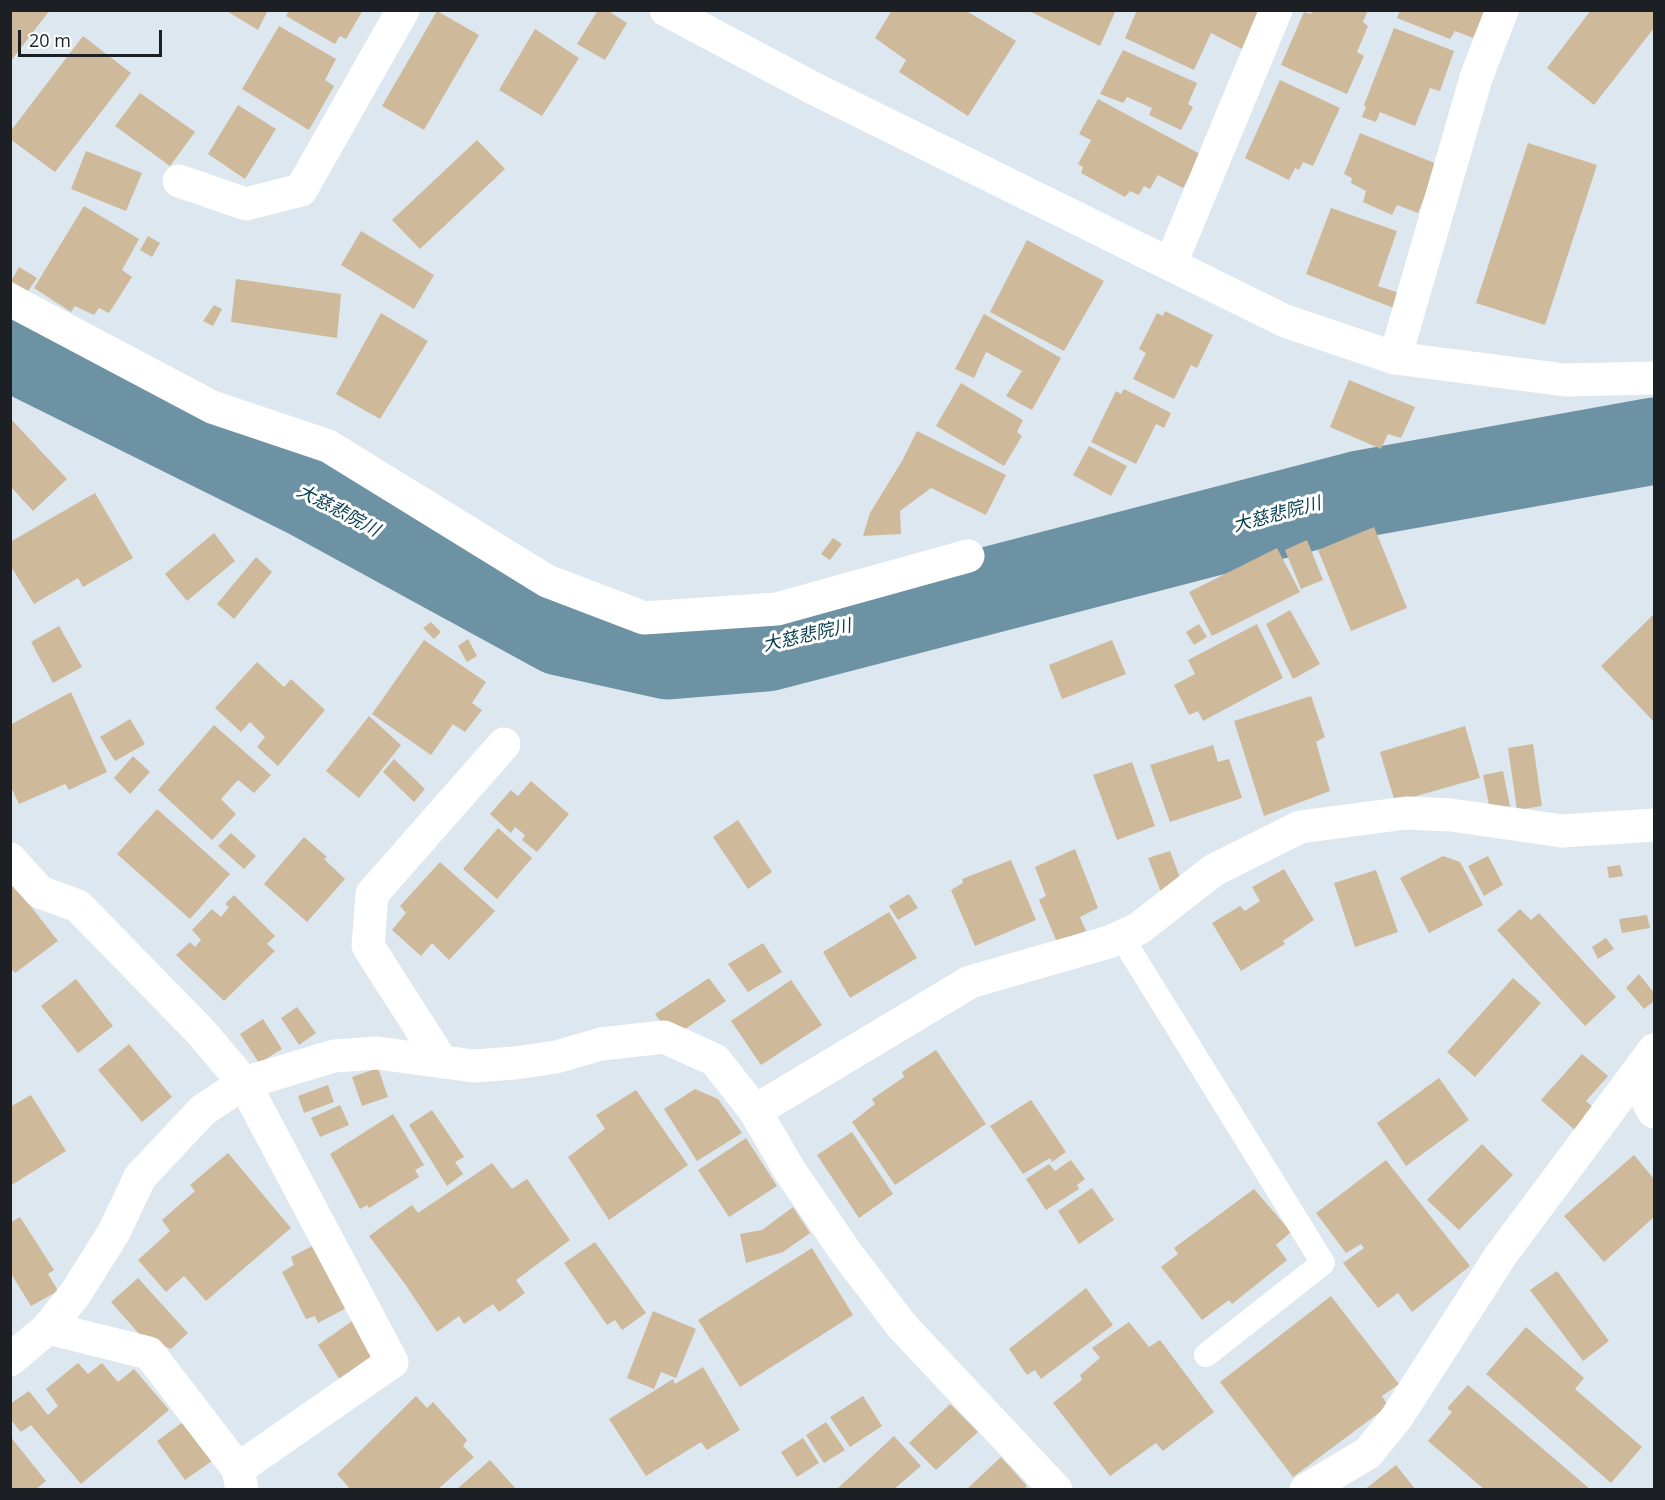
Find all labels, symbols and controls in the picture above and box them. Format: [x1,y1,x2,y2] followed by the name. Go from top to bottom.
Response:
[21,18,165,56] scale bar
[29,28,71,52] text: 20 m
[293,480,383,542] water label: 大慈悲院川
[1231,493,1323,537] water label: 大慈悲院川
[761,615,853,657] water label: 大慈悲院川

